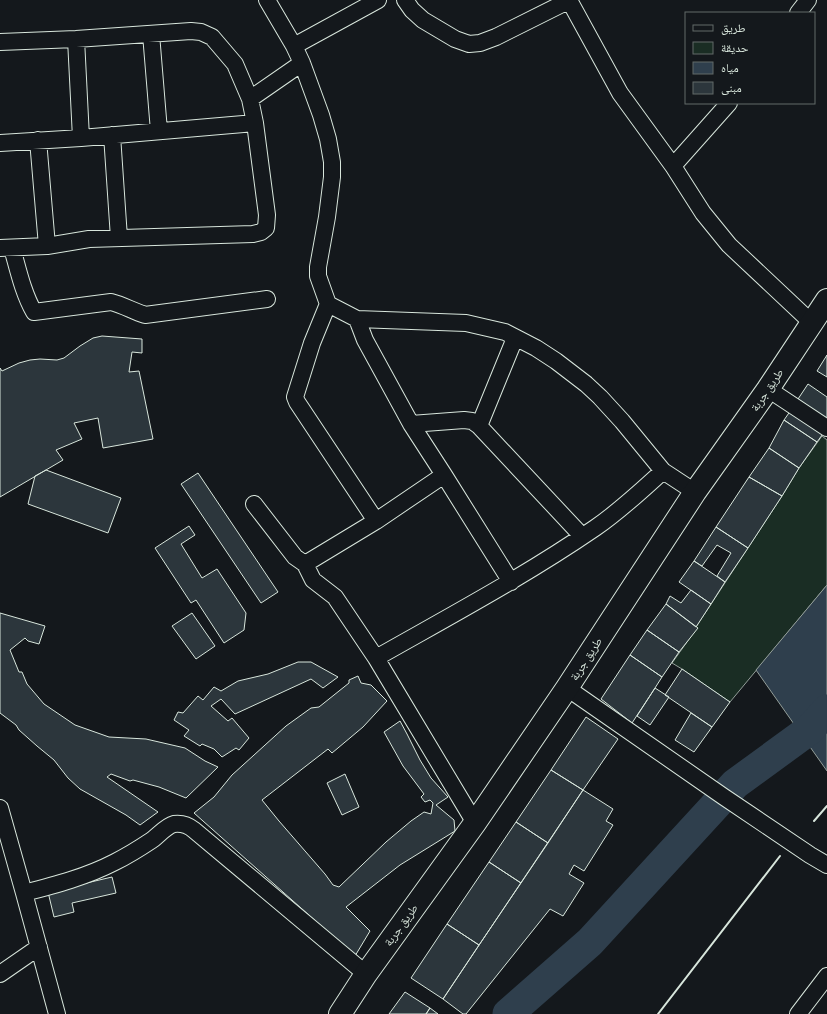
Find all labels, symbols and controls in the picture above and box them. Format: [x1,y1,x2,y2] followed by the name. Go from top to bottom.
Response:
[685,12,815,104] legend
[721,20,746,36] text: طريق
[721,40,749,56] text: حديقة
[721,60,739,76] text: مياه
[721,80,742,96] text: مبنى
[747,365,787,415] street label: طريق جربة
[566,634,606,684] street label: طريق جربة
[380,901,422,949] street label: طريق جربة

